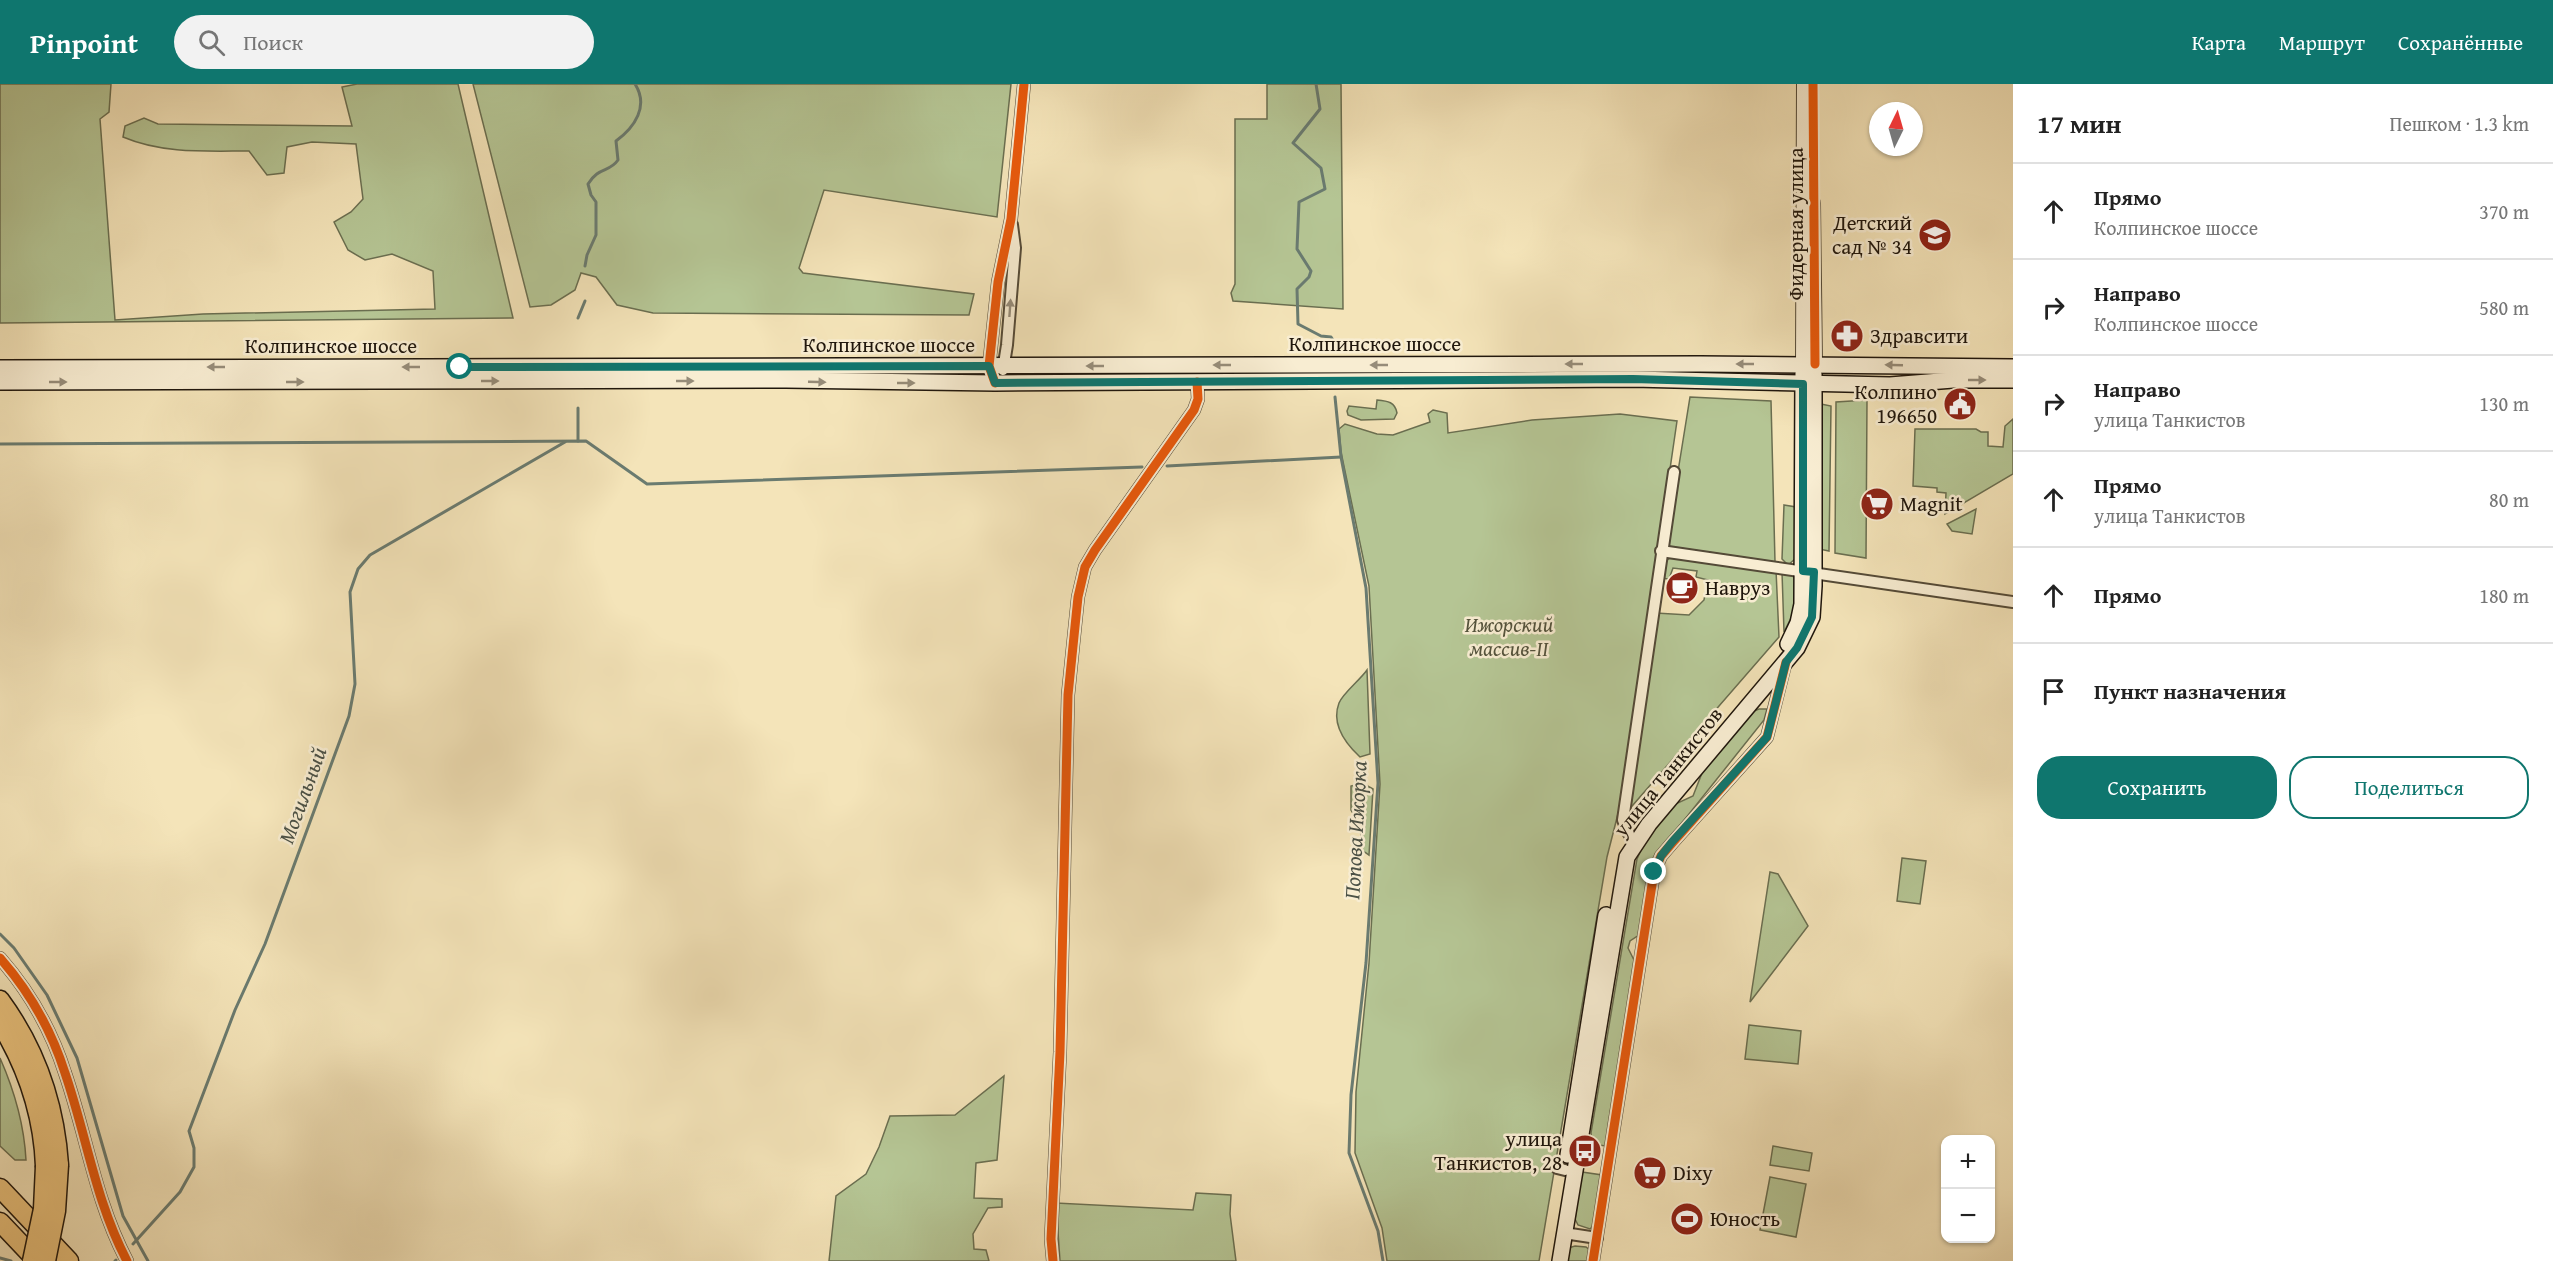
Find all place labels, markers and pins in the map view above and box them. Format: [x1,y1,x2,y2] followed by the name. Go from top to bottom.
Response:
[1832,207,1912,262] place label: Детский сад № 34
[1917,217,1953,253] school or university icon: Детский сад № 34
[1829,318,1865,354] pharmacy icon: Здравсити
[1870,320,1968,351] place label: Здравсити
[1855,376,1937,431] place label: Колпино 196650
[1942,386,1978,422] public building icon: Колпино 196650
[1859,486,1895,522] supermarket icon: Magnit
[1900,488,1963,519] place label: Magnit
[1664,570,1700,606] cafe icon: Навруз
[1705,572,1770,603] place label: Навруз
[1434,1123,1562,1178] place label: улица Танкистов, 28
[1567,1133,1603,1169] bus stop icon: улица Танкистов, 28
[1632,1155,1668,1191] supermarket icon: Dixy
[1673,1157,1713,1188] place label: Dixy
[1669,1201,1705,1237] sports icon: Юность
[1710,1203,1780,1234] place label: Юность

